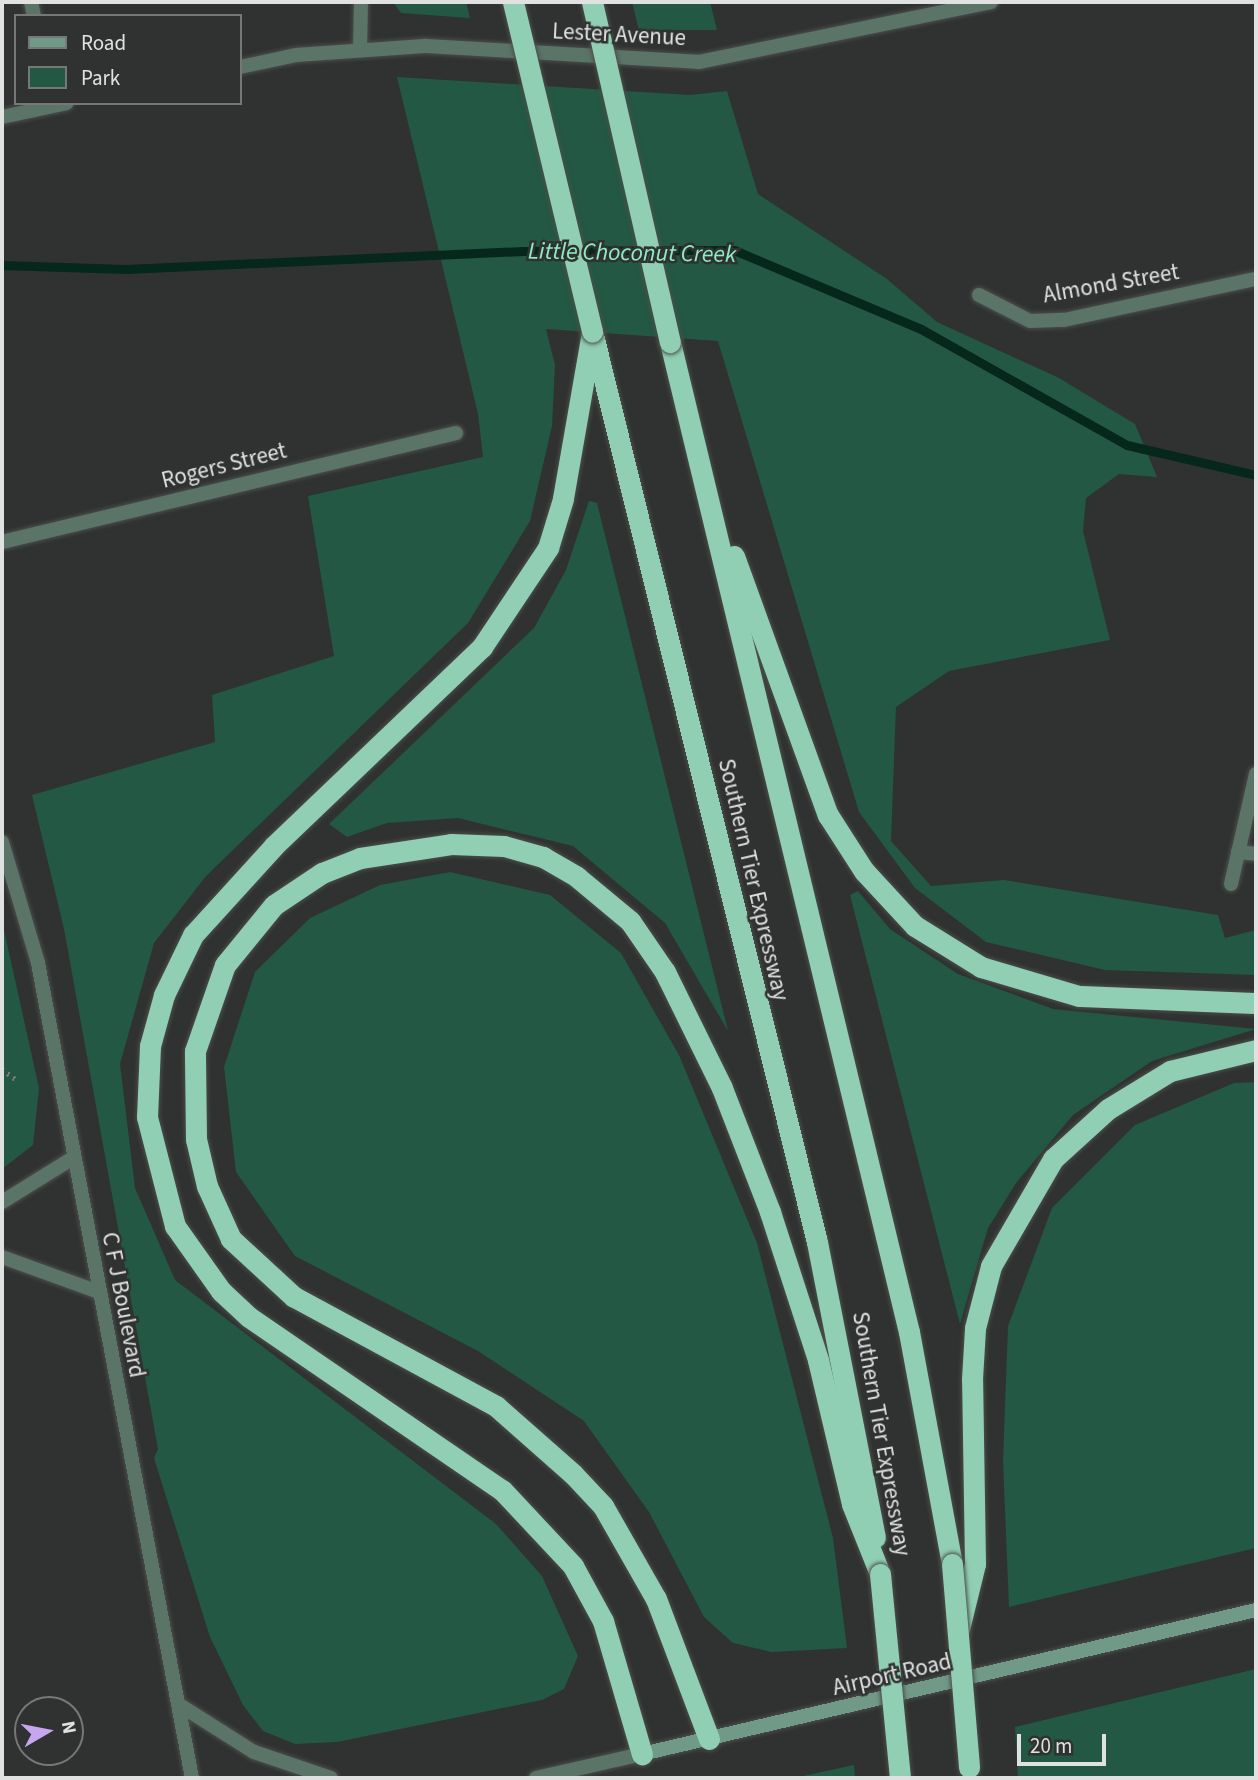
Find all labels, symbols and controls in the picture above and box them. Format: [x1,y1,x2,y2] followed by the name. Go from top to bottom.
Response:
[14,14,242,105] legend
[551,18,687,52] street label: Lester Avenue
[81,28,126,58] text: Road
[81,63,120,93] text: Park
[528,237,736,269] water label: Little Choconut Creek
[1041,258,1181,310] street label: Almond Street
[159,437,289,495] street label: Rogers Street
[712,756,794,1004] street label: Southern Tier Expressway
[95,1230,151,1380] street label: C F J Boulevard
[846,1310,916,1558] street label: Southern Tier Expressway
[830,1648,954,1702] street label: Airport Road
[14,1696,84,1766] north arrow
[54,1719,83,1736] text: N
[1020,1720,1109,1764] scale bar
[1030,1731,1072,1761] text: 20 m

